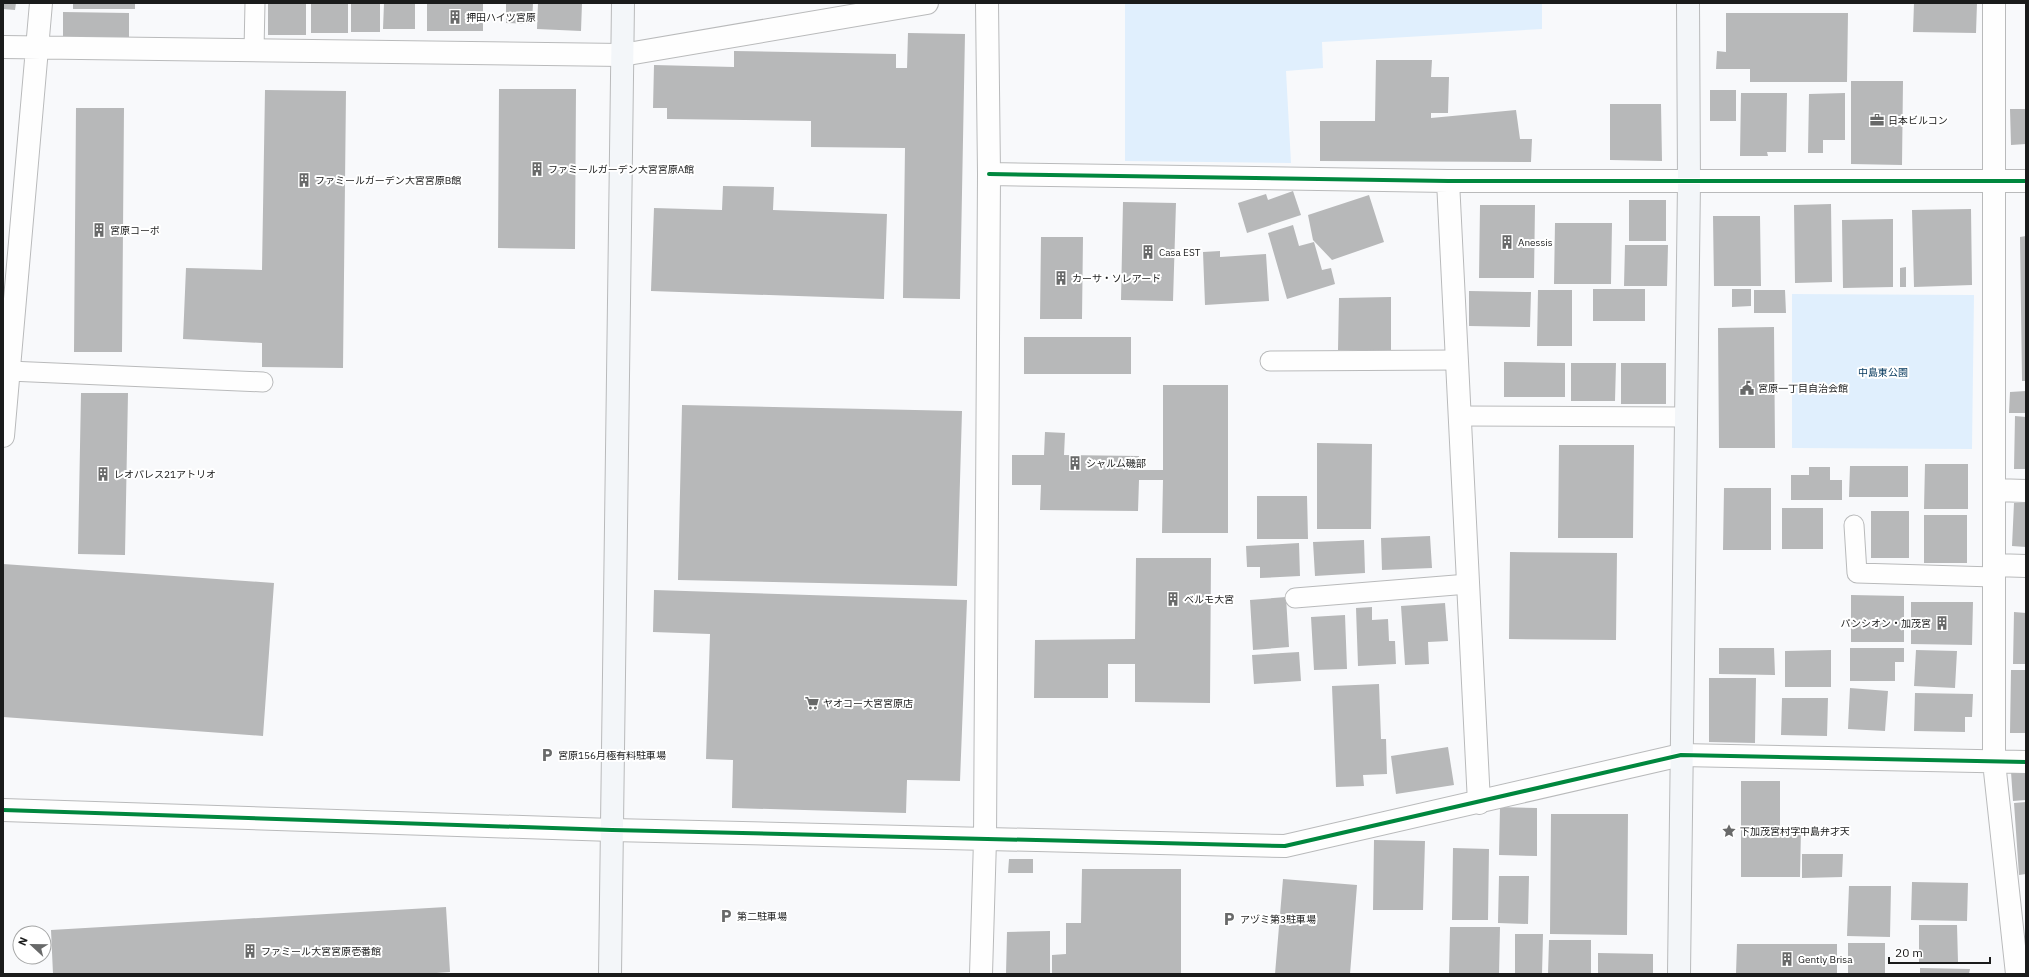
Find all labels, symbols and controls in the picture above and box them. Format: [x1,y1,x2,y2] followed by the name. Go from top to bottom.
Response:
[447,9,463,25] building icon: 押田ハイツ宮原
[466,11,536,24] place label: 押田ハイツ宮原
[1869,112,1885,128] office icon: 日本ビルコン
[1888,114,1948,127] place label: 日本ビルコン
[529,161,545,177] building icon: ファミールガーデン大宮宮原A館
[548,163,694,176] place label: ファミールガーデン大宮宮原A館
[296,172,312,188] building icon: ファミールガーデン大宮宮原B館
[315,174,461,187] place label: ファミールガーデン大宮宮原B館
[91,222,107,238] building icon: 宮原コーポ
[110,224,160,237] place label: 宮原コーポ
[1499,234,1515,250] building icon: Anessis
[1518,236,1553,249] place label: Anessis
[1140,244,1156,260] building icon: Casa EST
[1159,246,1201,259] place label: Casa EST
[1053,270,1069,286] building icon: カーサ・ソレアード
[1072,272,1161,285] place label: カーサ・ソレアード
[1858,366,1908,379] park label: 中島東公園
[1739,380,1755,396] public building icon: 宮原一丁目自治会館
[1758,382,1848,395] place label: 宮原一丁目自治会館
[1067,455,1083,471] building icon: シャルム磯部
[1086,457,1146,470] place label: シャルム磯部
[95,466,111,482] building icon: レオパレス21アトリオ
[114,468,216,481] place label: レオパレス21アトリオ
[1165,591,1181,607] building icon: ベルモ大宮
[1184,593,1234,606] place label: ベルモ大宮
[1934,615,1950,631] building icon: パンシオン・加茂宮
[1841,617,1931,630] place label: パンシオン・加茂宮
[804,695,820,711] supermarket icon: ヤオコー大宮宮原店
[823,697,913,710] place label: ヤオコー大宮宮原店
[539,747,555,763] parking icon: 宮原156月極有料駐車場
[558,749,666,762] place label: 宮原156月極有料駐車場
[1721,823,1737,839] place icon: 下加茂宮村字中島弁才天
[1740,825,1850,838] place label: 下加茂宮村字中島弁才天
[718,908,734,924] parking icon: 第二駐車場
[737,910,787,923] place label: 第二駐車場
[1221,911,1237,927] parking icon: アヅミ第3駐車場
[1240,913,1316,926] place label: アヅミ第3駐車場
[12,925,52,965] north arrow
[15,935,31,948] text: N
[1889,939,1990,965] scale bar
[242,943,258,959] building icon: ファミール大宮宮原壱番館
[261,945,381,958] place label: ファミール大宮宮原壱番館
[1895,945,1923,960] text: 20 m
[1779,951,1795,967] building icon: Gently Brisa
[1798,953,1853,966] place label: Gently Brisa

